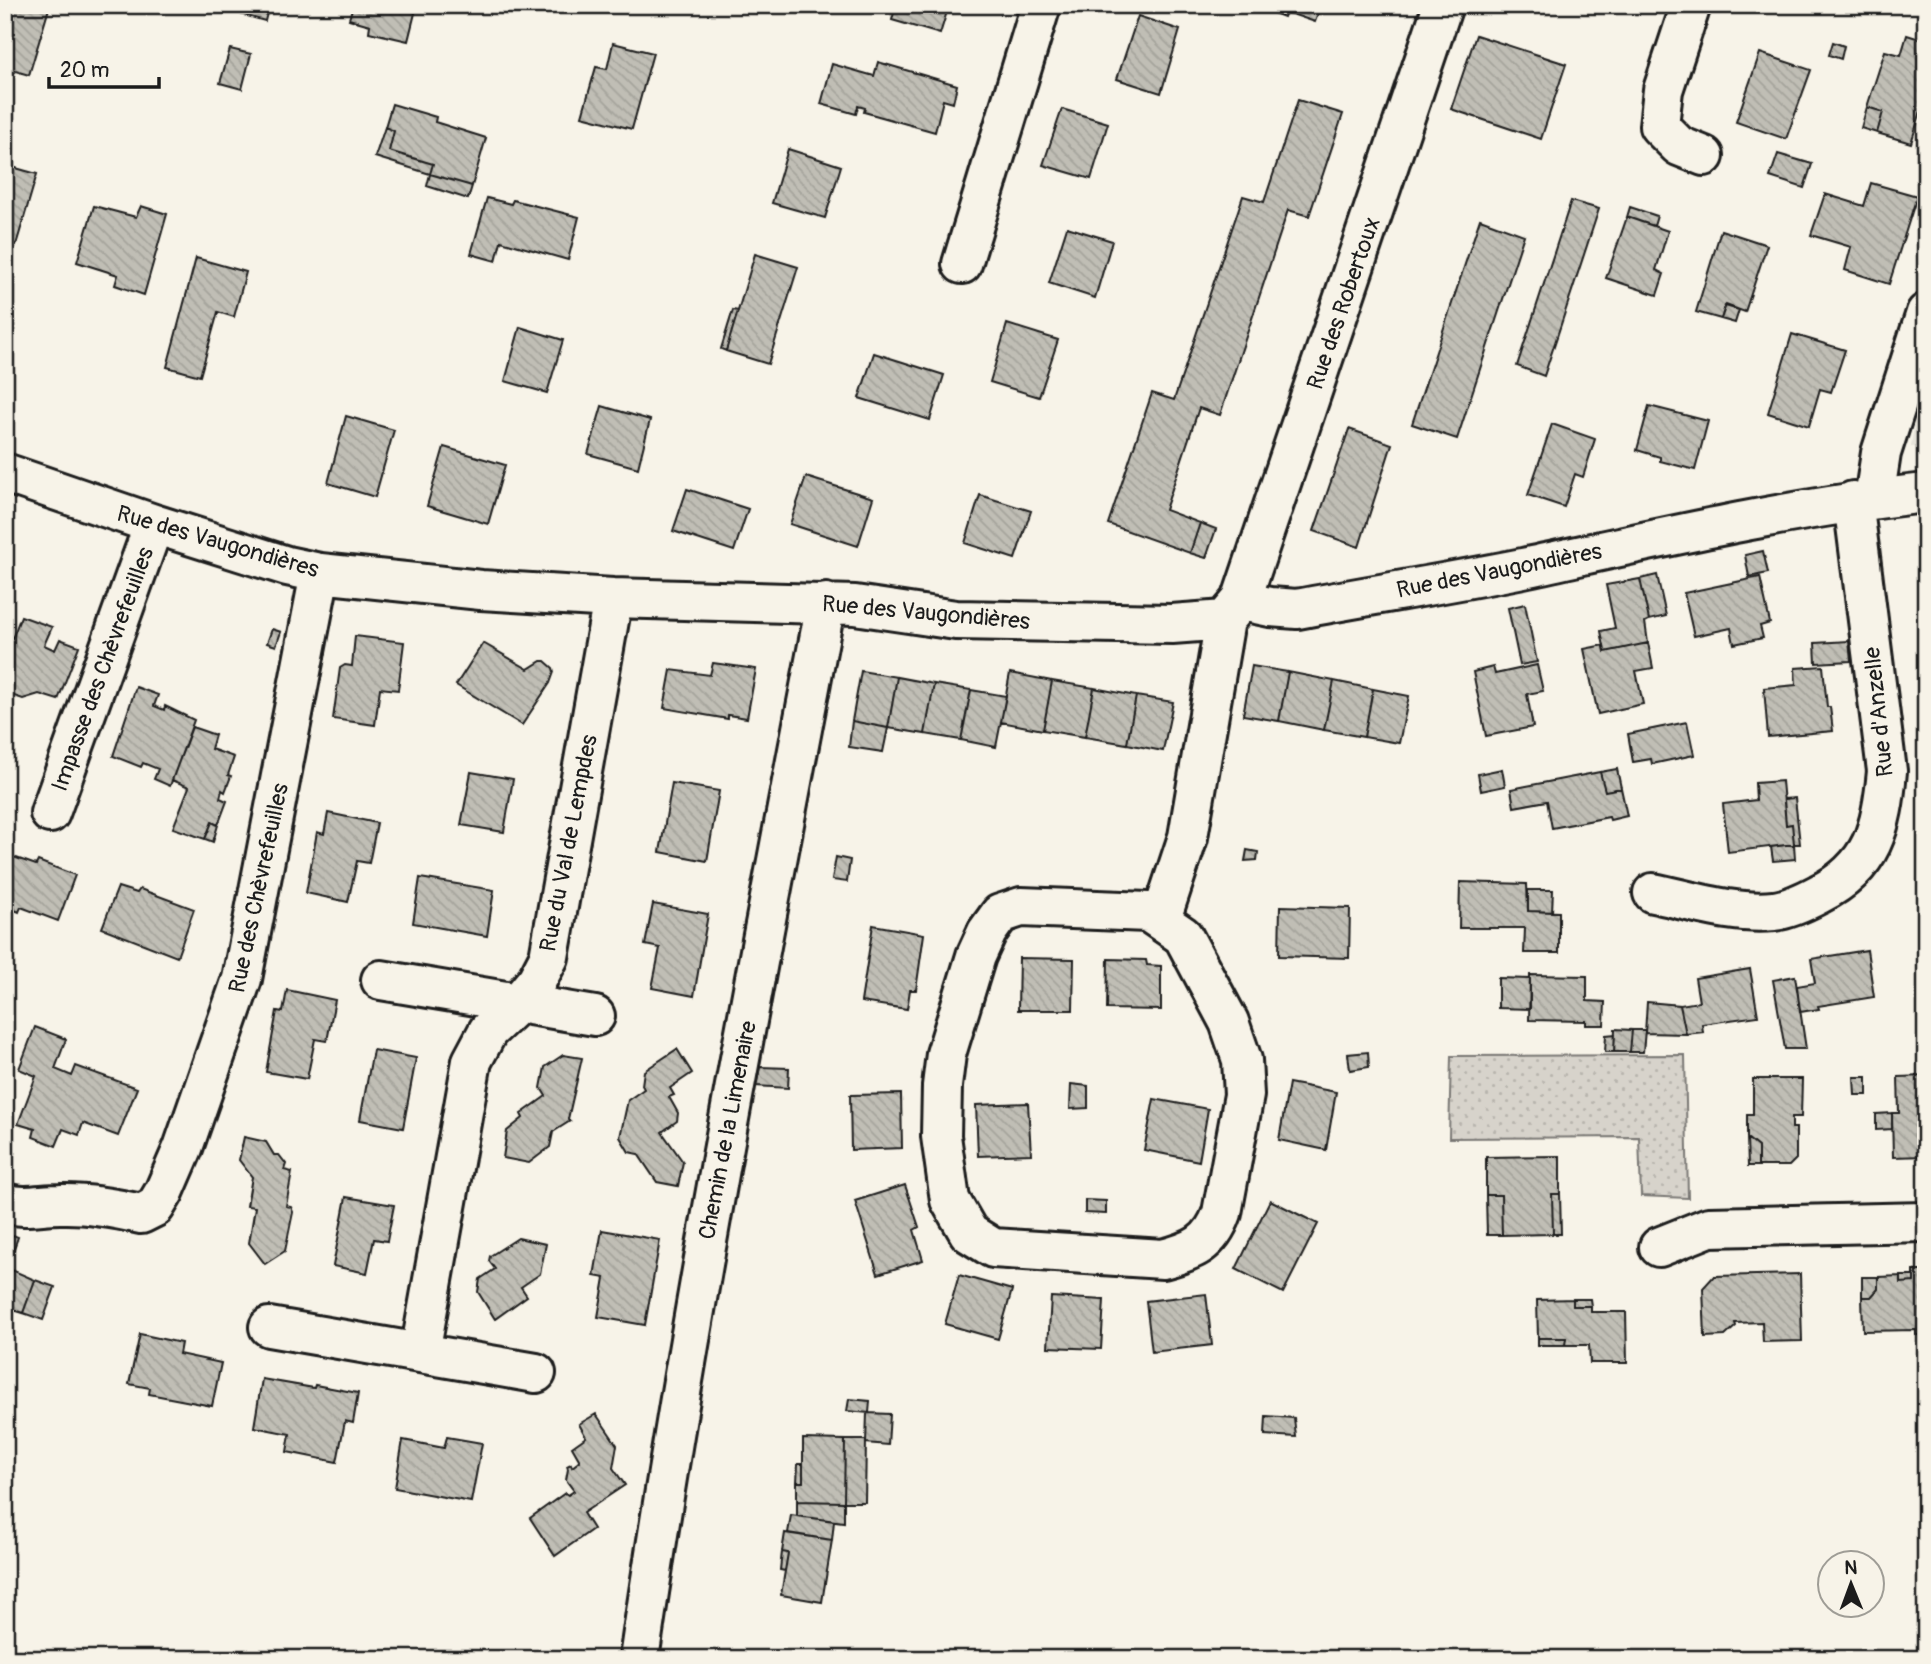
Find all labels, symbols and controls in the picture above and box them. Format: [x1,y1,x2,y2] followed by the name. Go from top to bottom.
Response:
[49,46,159,90] scale bar
[60,57,109,84] text: 20 m
[1300,213,1387,393] street label: Rue des Robertoux
[114,499,322,584] street label: Rue des Vaugondières
[1394,536,1604,605] street label: Rue des Vaugondières
[45,543,160,795] street label: Impasse des Chèvrefeuilles
[821,589,1031,636] street label: Rue des Vaugondières
[1857,645,1900,778] street label: Rue d'Anzelle
[533,732,604,954] street label: Rue du Val de Lempdes
[222,781,295,996] street label: Rue des Chèvrefeuilles
[692,1018,763,1242] street label: Chemin de la Limenaire
[1815,1548,1885,1618] north arrow
[1844,1556,1857,1580] text: N

